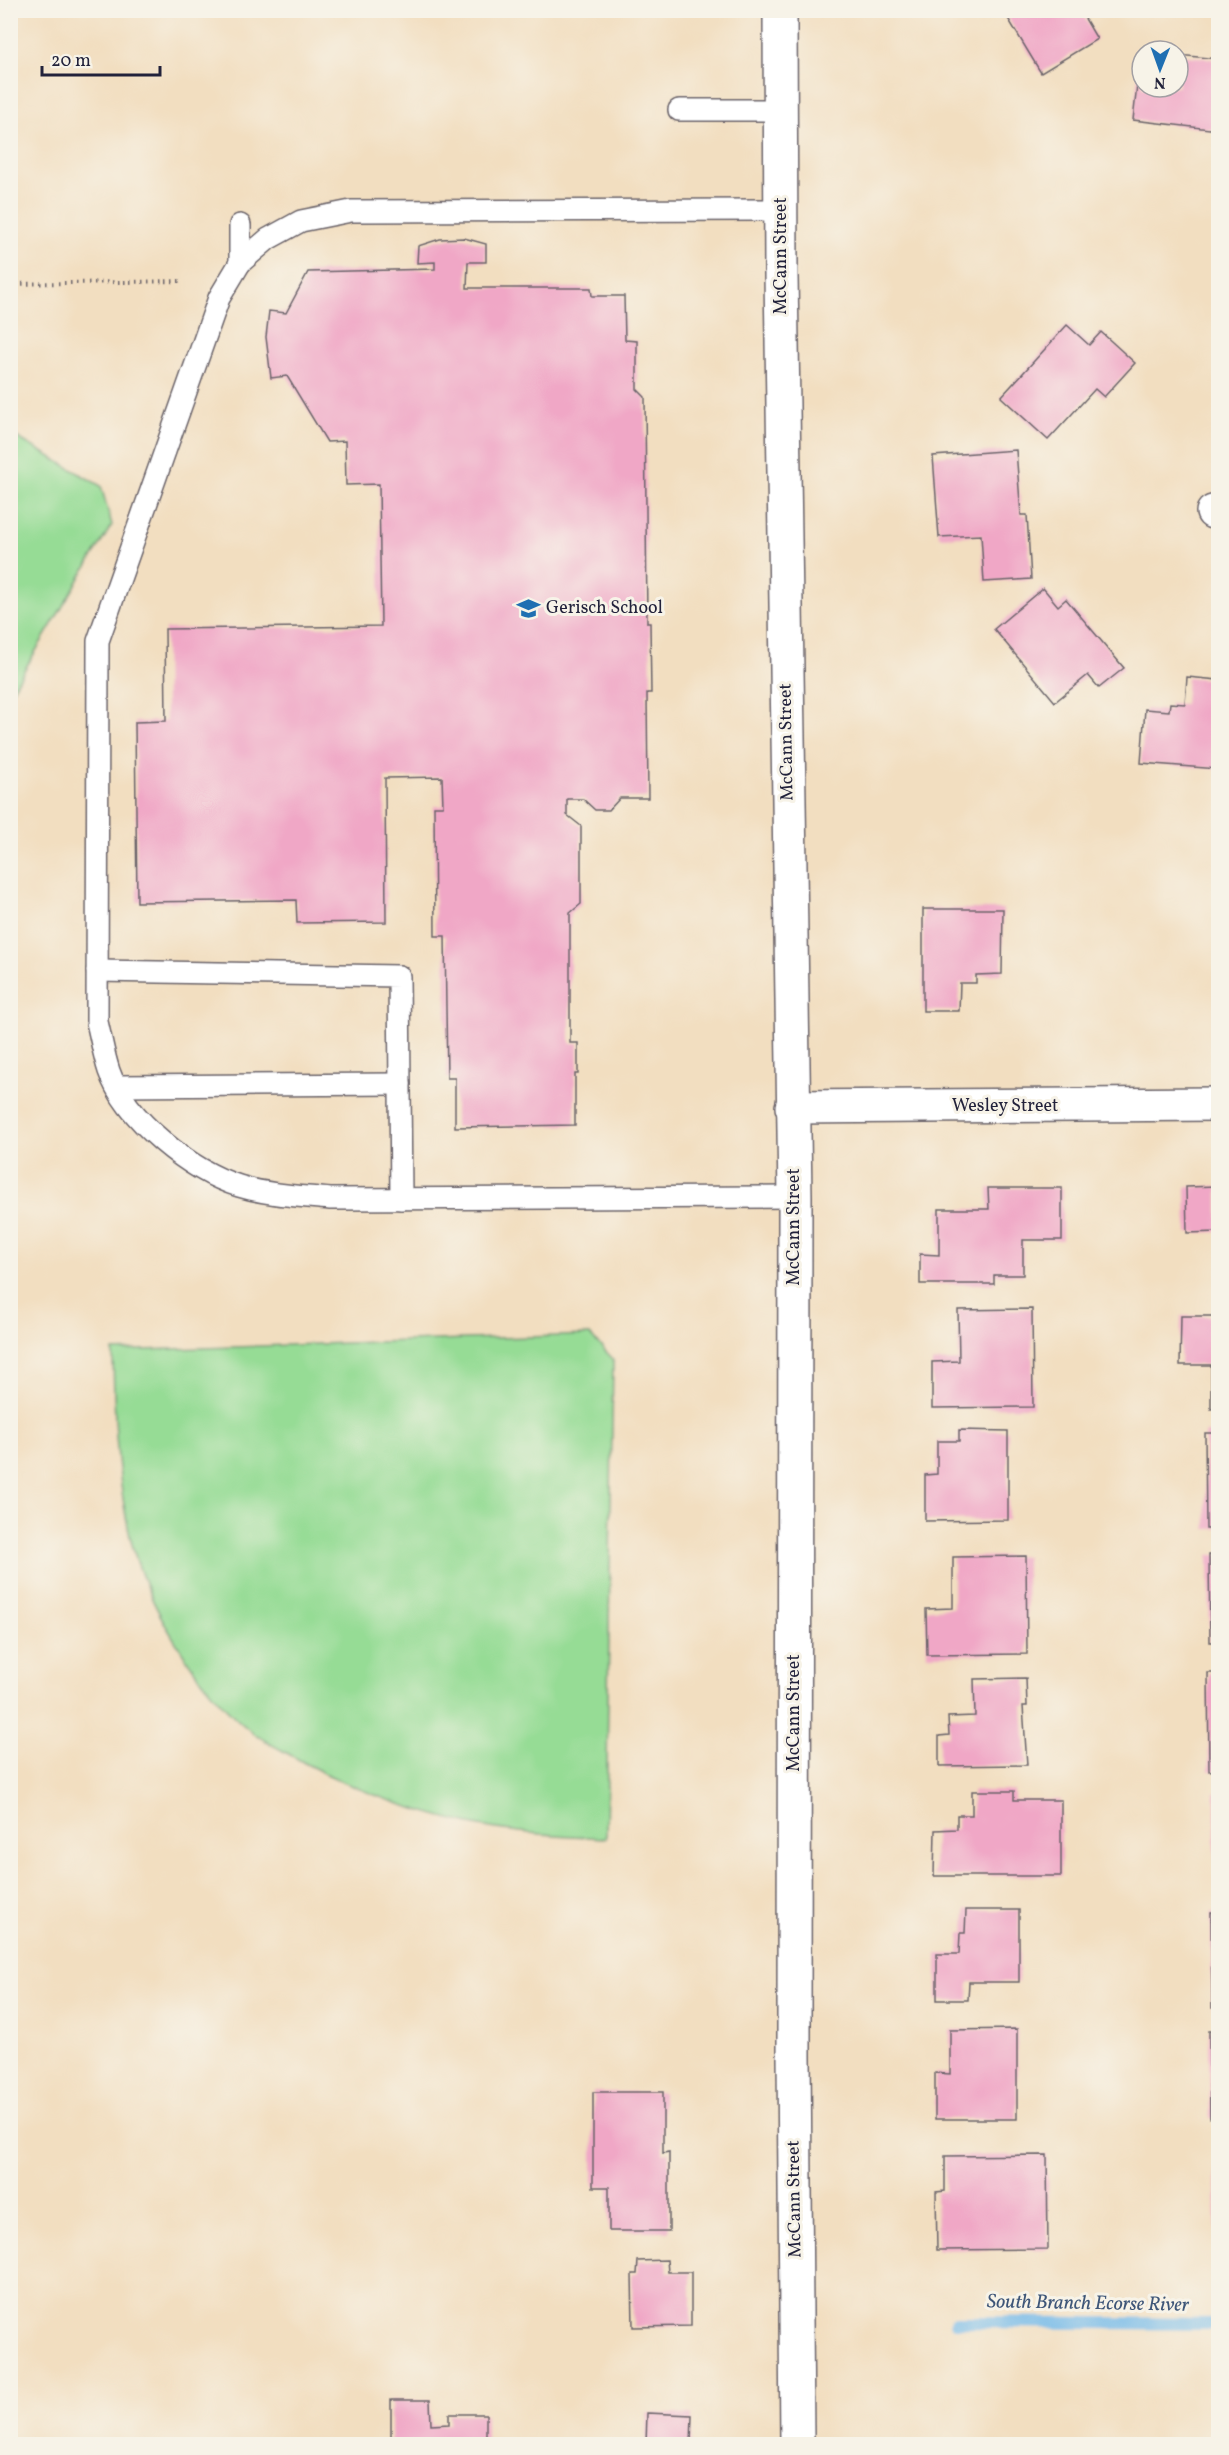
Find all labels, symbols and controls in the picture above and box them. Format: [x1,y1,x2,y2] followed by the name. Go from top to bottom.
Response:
[42,39,160,77] scale bar
[1130,39,1190,99] north arrow
[51,49,91,74] text: 20 m
[1153,71,1166,93] text: N
[769,197,794,315] street label: McCann Street
[515,595,541,621] school or university icon: Gerisch School
[546,596,663,621] place label: Gerisch School
[773,683,801,801] street label: McCann Street
[952,1094,1058,1119] street label: Wesley Street
[782,1168,807,1286] street label: McCann Street
[782,1654,807,1772] street label: McCann Street
[781,2140,809,2258] street label: McCann Street
[987,2288,1190,2320] water label: South Branch Ecorse River

